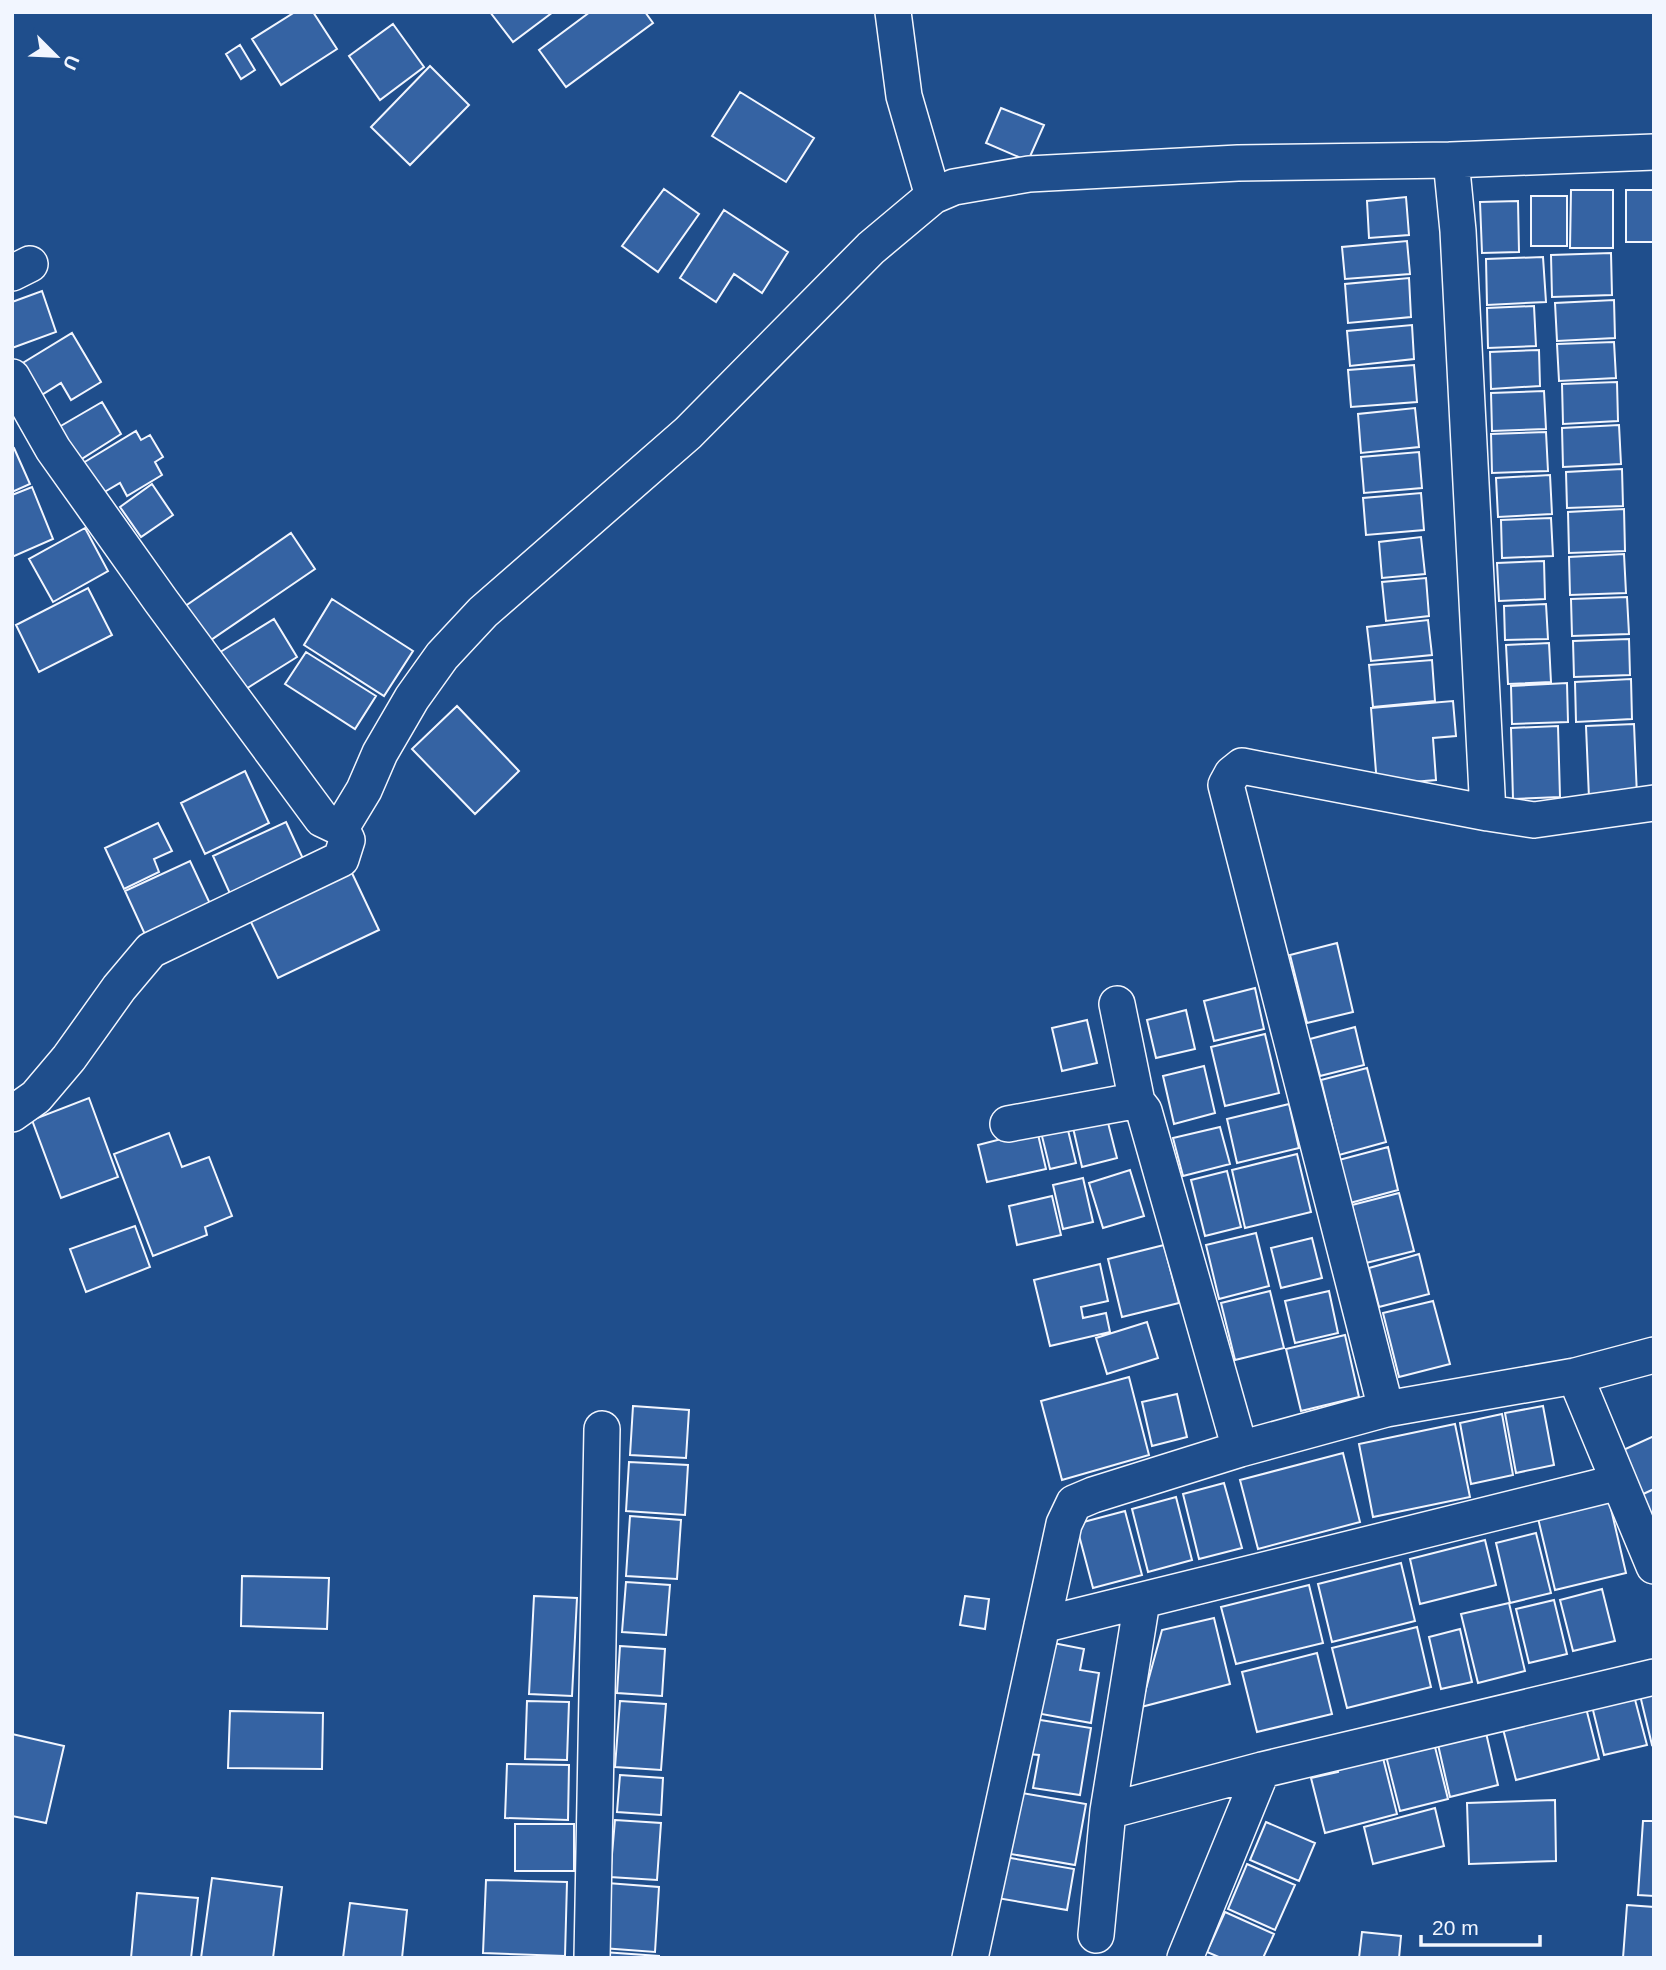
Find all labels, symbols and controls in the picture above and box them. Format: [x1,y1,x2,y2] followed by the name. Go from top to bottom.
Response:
[21,21,91,91] north arrow
[59,52,83,73] text: U
[1421,1904,1540,1948] scale bar
[1432,1916,1479,1939] text: 20 m

